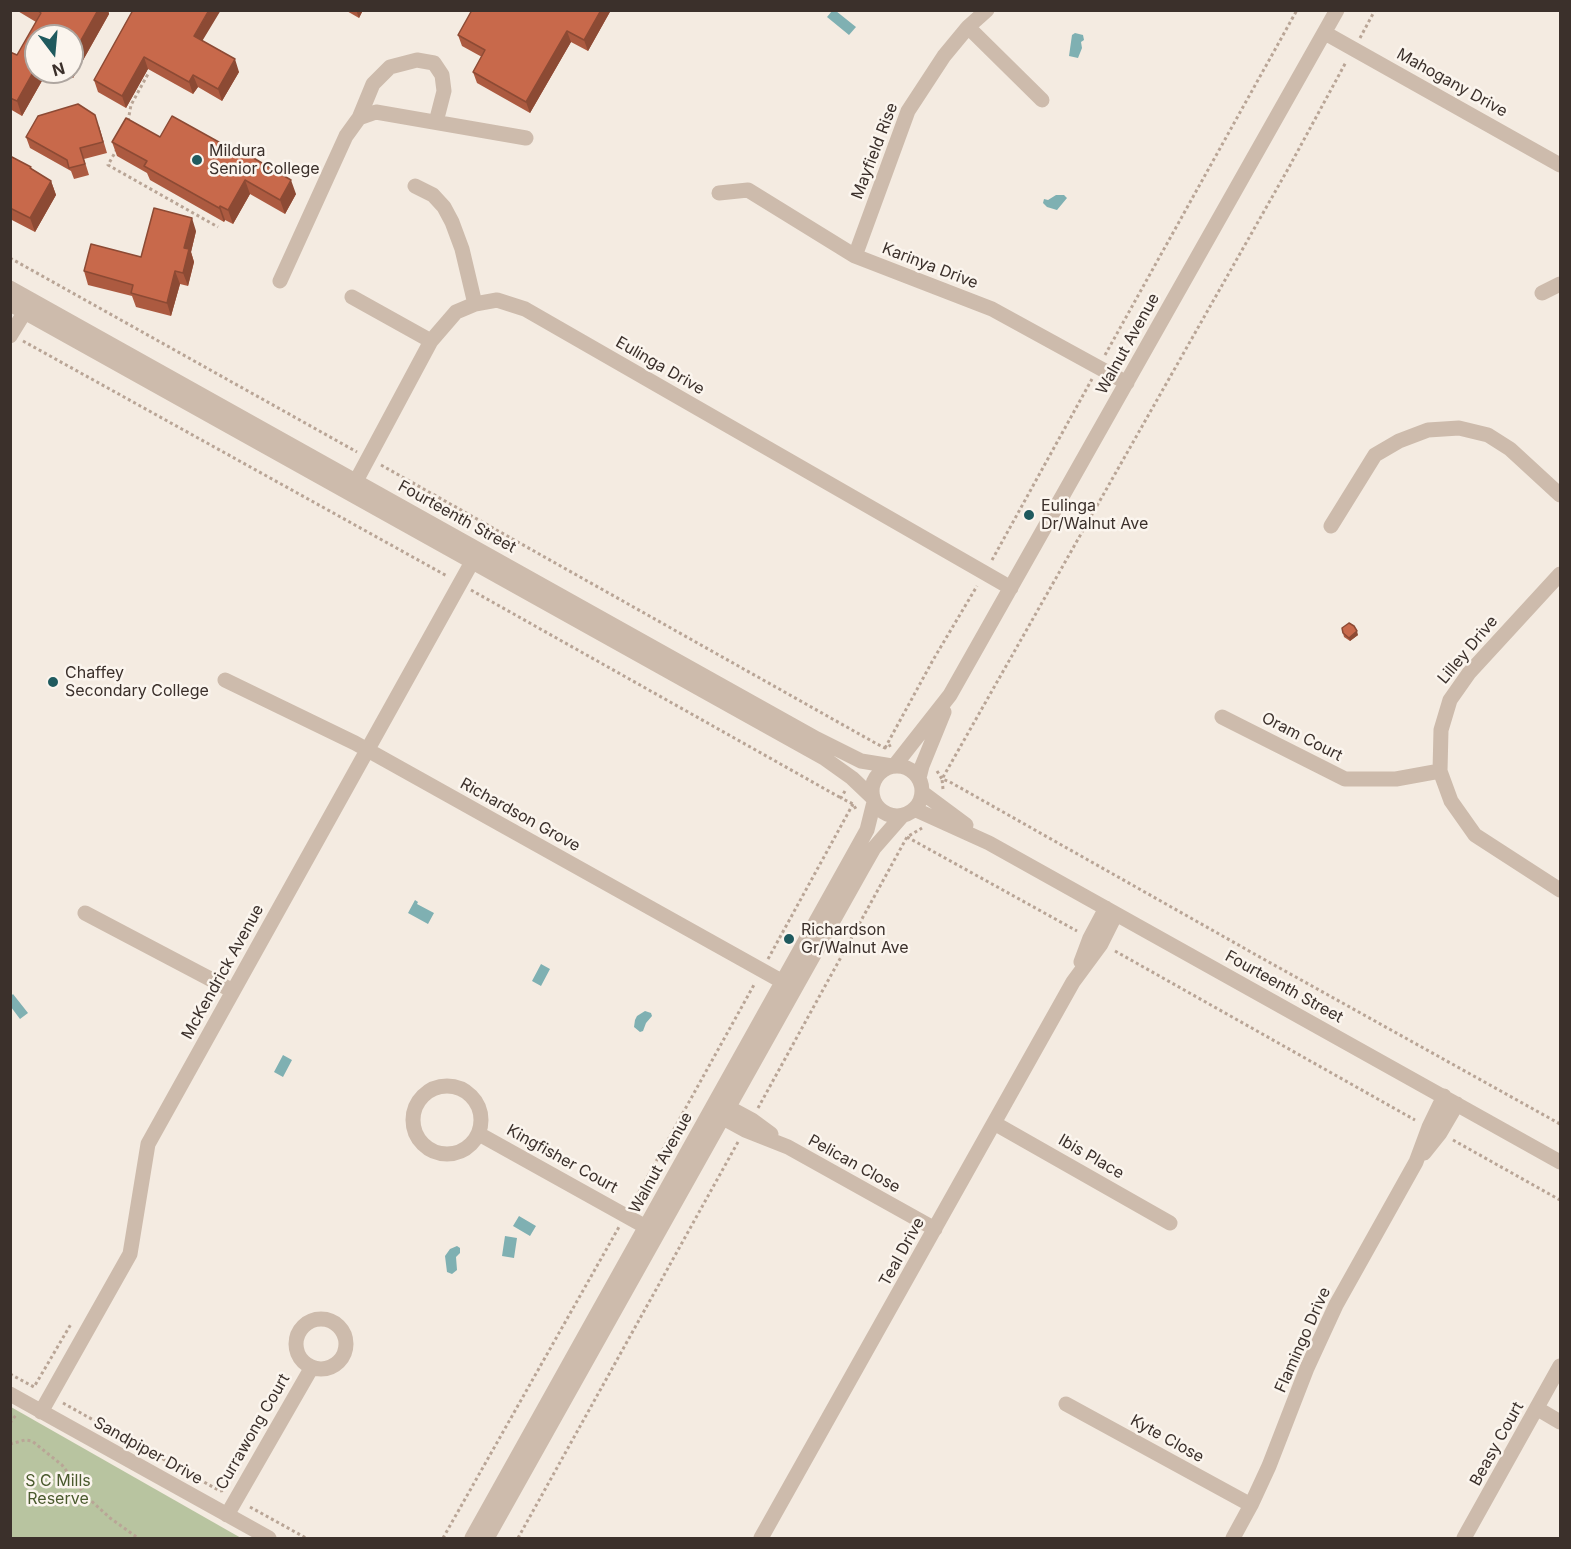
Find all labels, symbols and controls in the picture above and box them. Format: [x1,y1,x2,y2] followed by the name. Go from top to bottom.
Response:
[24,24,84,84] north arrow
[1393,45,1511,121] street label: Mahogany Drive
[50,58,67,81] text: N
[848,100,902,202] street label: Mayfield Rise
[209,141,320,179] place label: Mildura Senior College
[190,153,204,167] marker: Mildura Senior College
[879,239,981,293] street label: Karinya Drive
[1092,290,1164,398] street label: Walnut Avenue
[612,333,708,399] street label: Eulinga Drive
[395,477,519,557] street label: Fourteenth Street
[1041,496,1148,534] place label: Eulinga Dr/Walnut Ave
[1022,508,1036,522] marker: Eulinga Dr/Walnut Ave
[1434,612,1502,688] street label: Lilley Drive
[65,663,209,701] place label: Chaffey Secondary College
[46,675,60,689] marker: Chaffey Secondary College
[1258,708,1346,766] street label: Oram Court
[457,774,583,856] street label: Richardson Grove
[178,901,268,1043] street label: McKendrick Avenue
[801,920,909,958] place label: Richardson Gr/Walnut Ave
[782,932,796,946] marker: Richardson Gr/Walnut Ave
[1222,947,1346,1027] street label: Fourteenth Street
[625,1109,697,1217] street label: Walnut Avenue
[503,1121,621,1197] street label: Kingfisher Court
[805,1131,903,1197] street label: Pelican Close
[1055,1131,1127,1183] street label: Ibis Place
[875,1214,929,1290] street label: Teal Drive
[1271,1284,1335,1396] street label: Flamingo Drive
[212,1371,294,1493] street label: Currawong Court
[1466,1399,1528,1489] street label: Beasy Court
[1127,1411,1207,1467] street label: Kyte Close
[90,1413,206,1489] street label: Sandpiper Drive
[25,1471,91,1509] park label: S C Mills Reserve

